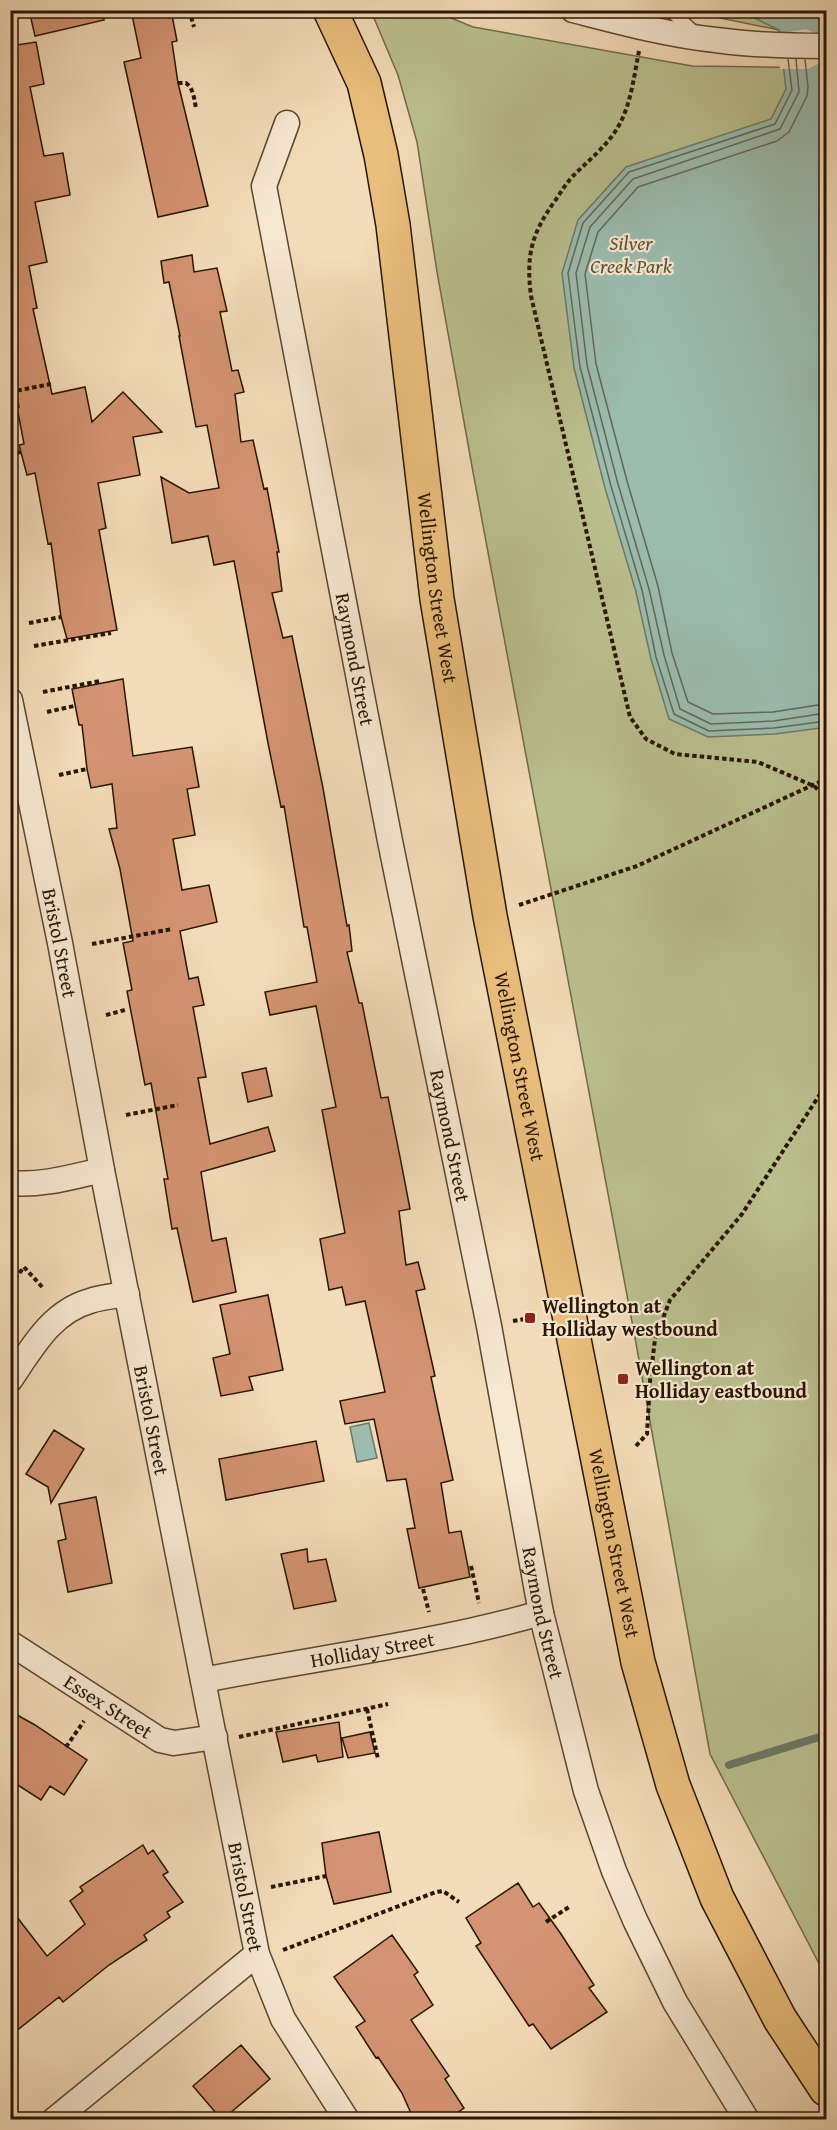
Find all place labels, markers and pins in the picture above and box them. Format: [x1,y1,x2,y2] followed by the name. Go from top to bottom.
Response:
[542,1291,718,1343] place label: Wellington at Holliday westbound
[523,1311,537,1325] marker: Wellington at Holliday westbound
[635,1353,808,1405] place label: Wellington at Holliday eastbound
[616,1372,630,1386] marker: Wellington at Holliday eastbound

